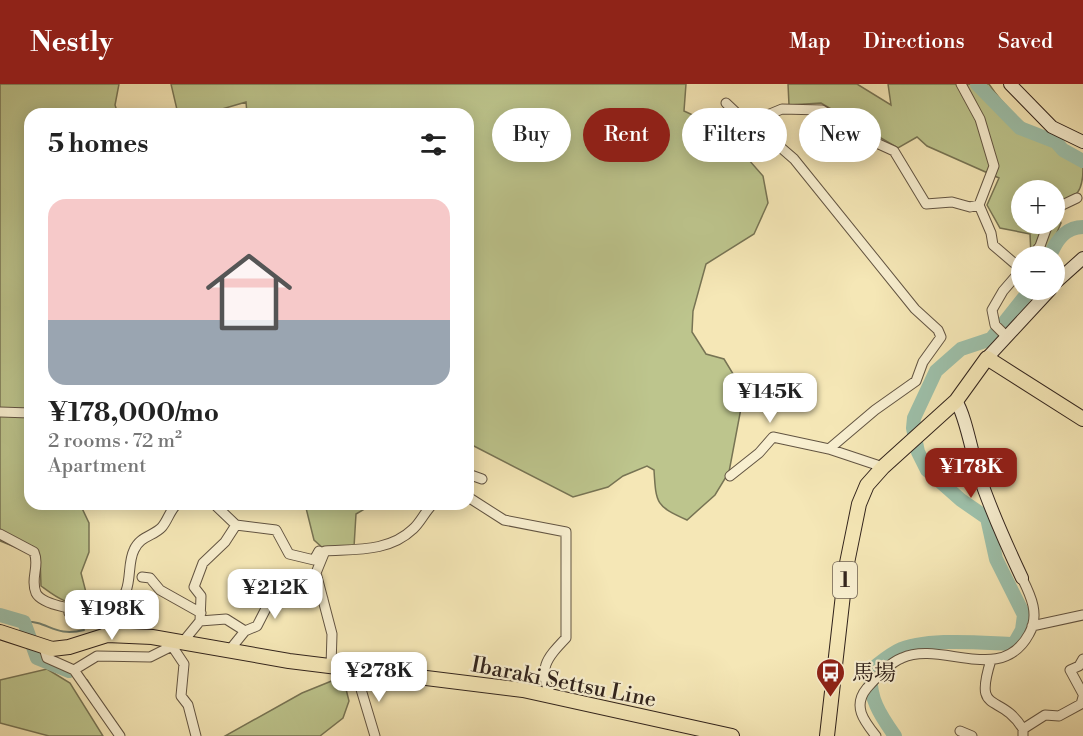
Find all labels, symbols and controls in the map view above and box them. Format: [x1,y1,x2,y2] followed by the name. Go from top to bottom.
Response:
[30,25,113,60] text: Nestly
[789,29,831,55] text: Map
[864,29,965,55] text: Directions
[998,29,1053,55] text: Saved
[492,108,571,162] chip: Buy
[583,108,670,162] chip: Rent
[682,108,787,162] chip: Filters
[799,108,881,162] chip: New
[48,128,148,160] text: 5 homes
[417,128,450,161] icon: filters
[1011,180,1065,300] map controls
[1011,180,1065,234] button: +
[195,238,303,346] icon: home
[1011,246,1065,300] button: −
[728,373,812,424] pin: ¥145K
[737,380,803,405] text: ¥145K
[48,397,219,429] text: ¥178,000/mo
[48,429,182,454] text: 2 rooms · 72 m²
[929,448,1013,499] pin: ¥178K
[48,454,146,479] text: Apartment
[939,455,1003,480] text: ¥178K
[833,562,857,598] road number: 1
[233,569,317,620] pin: ¥212K
[242,576,308,601] text: ¥212K
[70,590,154,641] pin: ¥198K
[79,597,145,622] text: ¥198K
[469,651,659,714] street label: Ibaraki Settsu Line
[337,652,421,703] pin: ¥278K
[815,656,847,698] bus stop icon: 馬場
[345,659,413,684] text: ¥278K
[852,660,896,687] place label: 馬場

